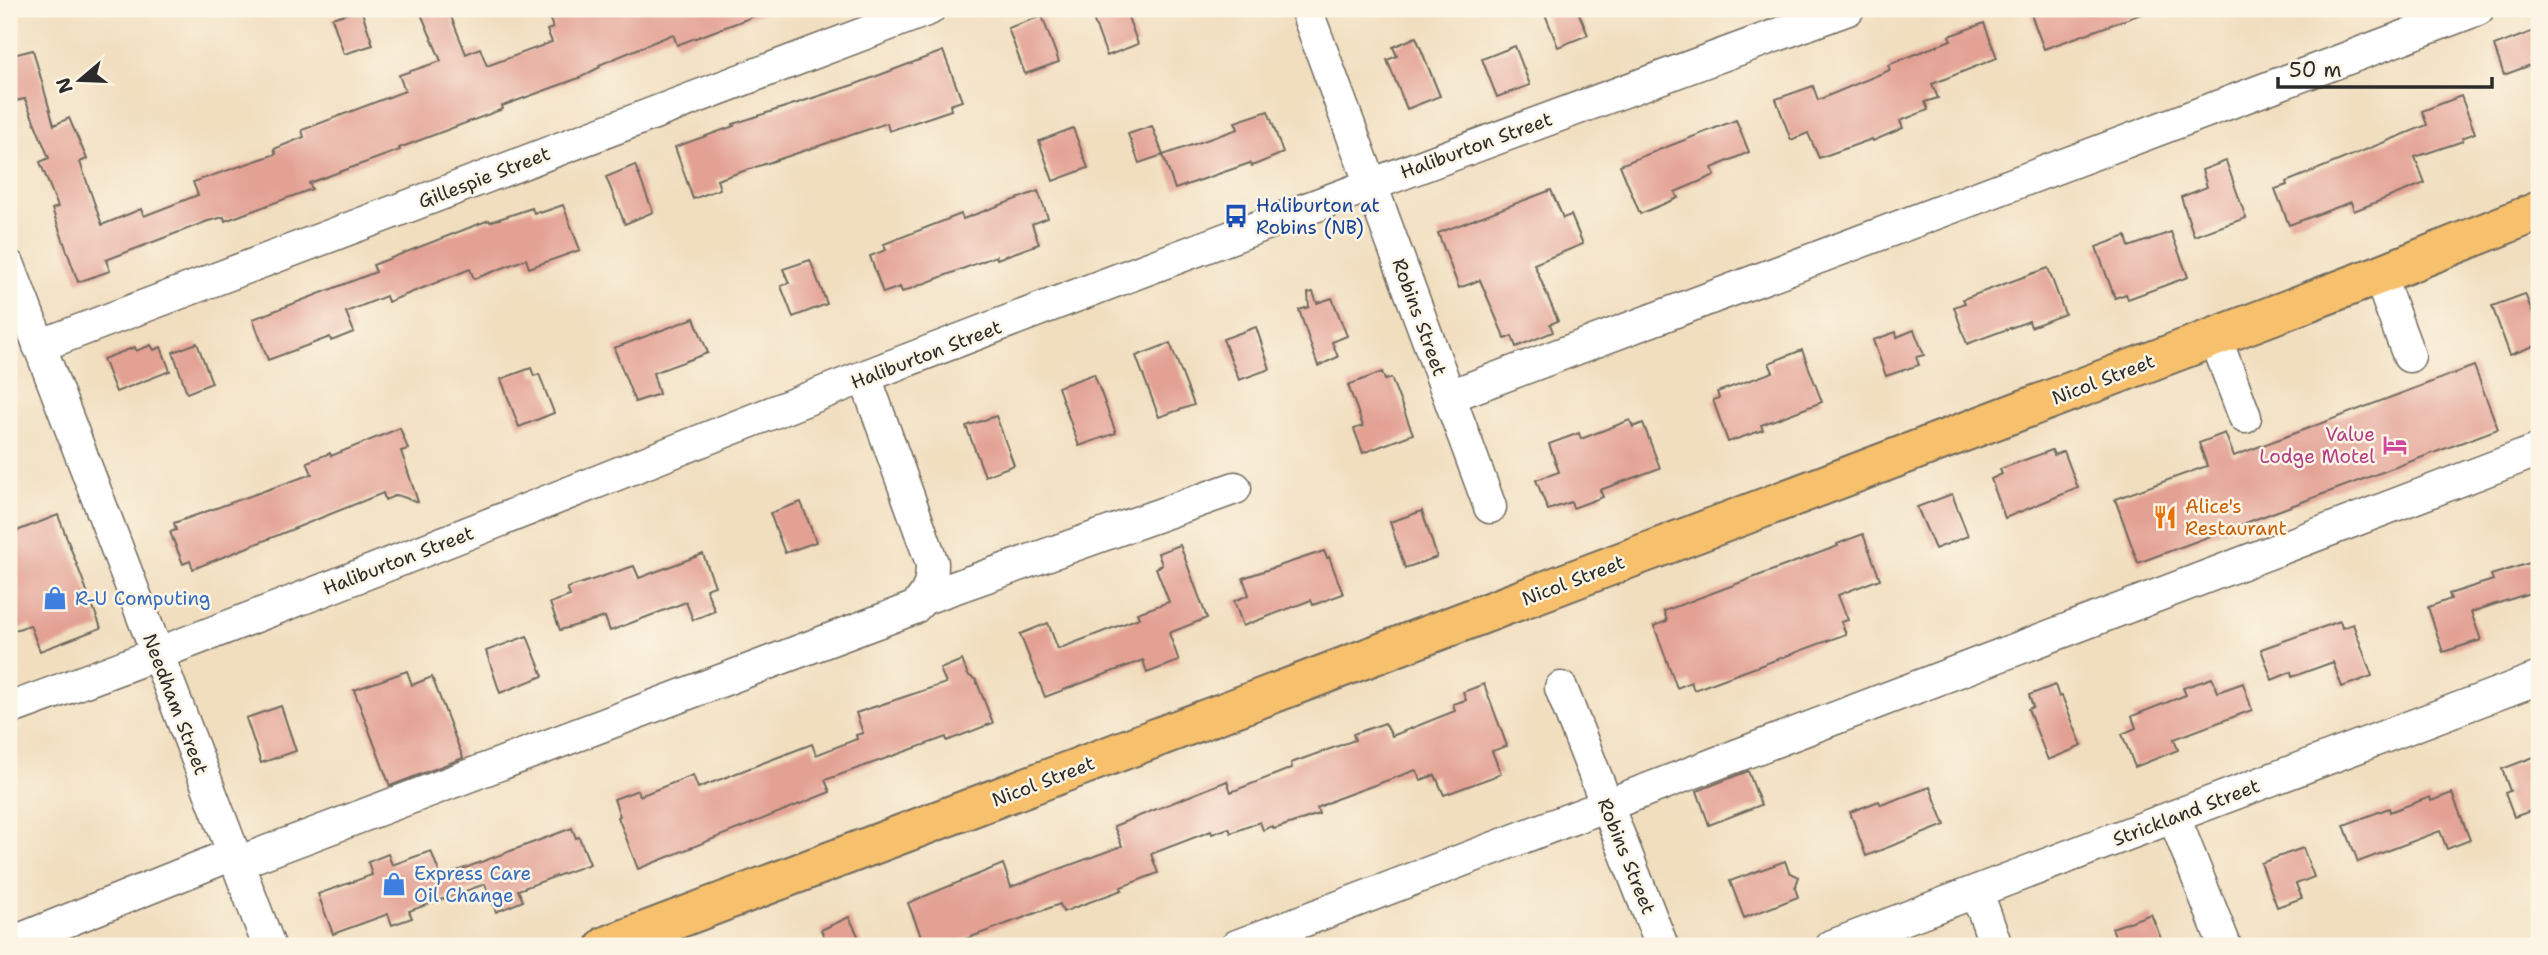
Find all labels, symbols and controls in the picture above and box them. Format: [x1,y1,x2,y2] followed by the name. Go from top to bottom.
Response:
[46,46,116,116] north arrow
[2278,46,2492,90] scale bar
[2289,56,2342,84] text: 50 m
[50,74,79,97] text: N
[1397,106,1556,185] street label: Haliburton Street
[415,141,554,214] street label: Gillespie Street
[1256,193,1380,240] place label: Haliburton at Robins (NB)
[1222,202,1250,230] bus stop icon: Haliburton at Robins (NB)
[1387,255,1452,379] street label: Robins Street
[847,314,1005,395] street label: Haliburton Street
[2048,348,2158,411] street label: Nicol Street
[2259,422,2375,469] place label: Value Lodge Motel
[2381,431,2409,459] hotel icon: Value Lodge Motel
[2185,494,2287,541] place label: Alice's Restaurant
[2151,503,2179,531] restaurant icon: Alice's Restaurant
[319,520,477,601] street label: Haliburton Street
[1518,549,1628,612] street label: Nicol Street
[41,584,69,612] shop icon: R-U Computing
[75,586,211,611] place label: R-U Computing
[137,630,214,778] street label: Needham Street
[988,750,1098,813] street label: Nicol Street
[2109,773,2263,852] street label: Strickland Street
[1592,794,1661,918] street label: Robins Street
[414,861,531,908] place label: Express Care Oil Change
[380,870,408,898] shop icon: Express Care Oil Change

